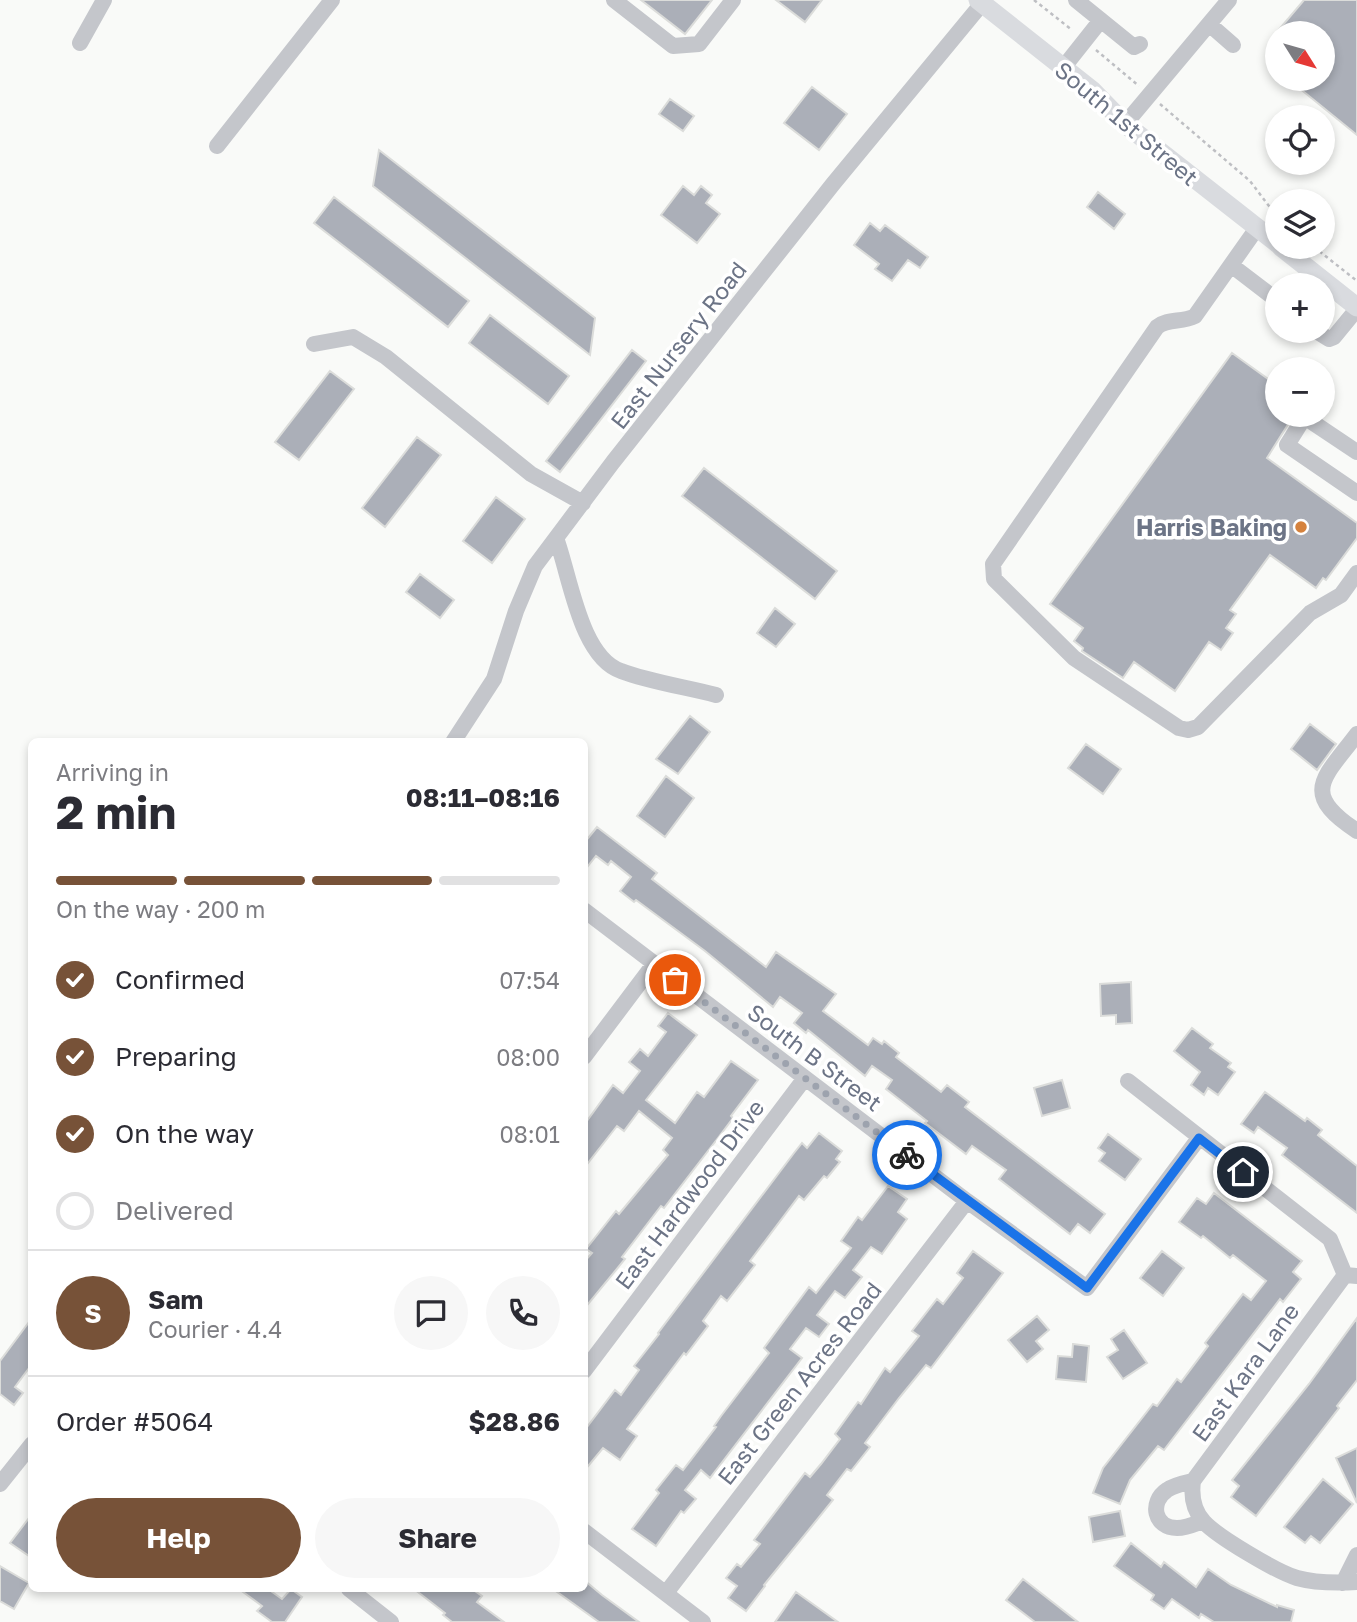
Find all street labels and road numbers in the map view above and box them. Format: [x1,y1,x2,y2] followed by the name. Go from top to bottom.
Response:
[1050,55,1204,191] street label: South 1st Street
[604,256,752,434] street label: East Nursery Road
[742,997,888,1117] street label: South B Street
[609,1094,769,1294] street label: East Hardwood Drive
[711,1276,887,1490] street label: East Green Acres Road
[1186,1297,1304,1447] street label: East Kara Lane

